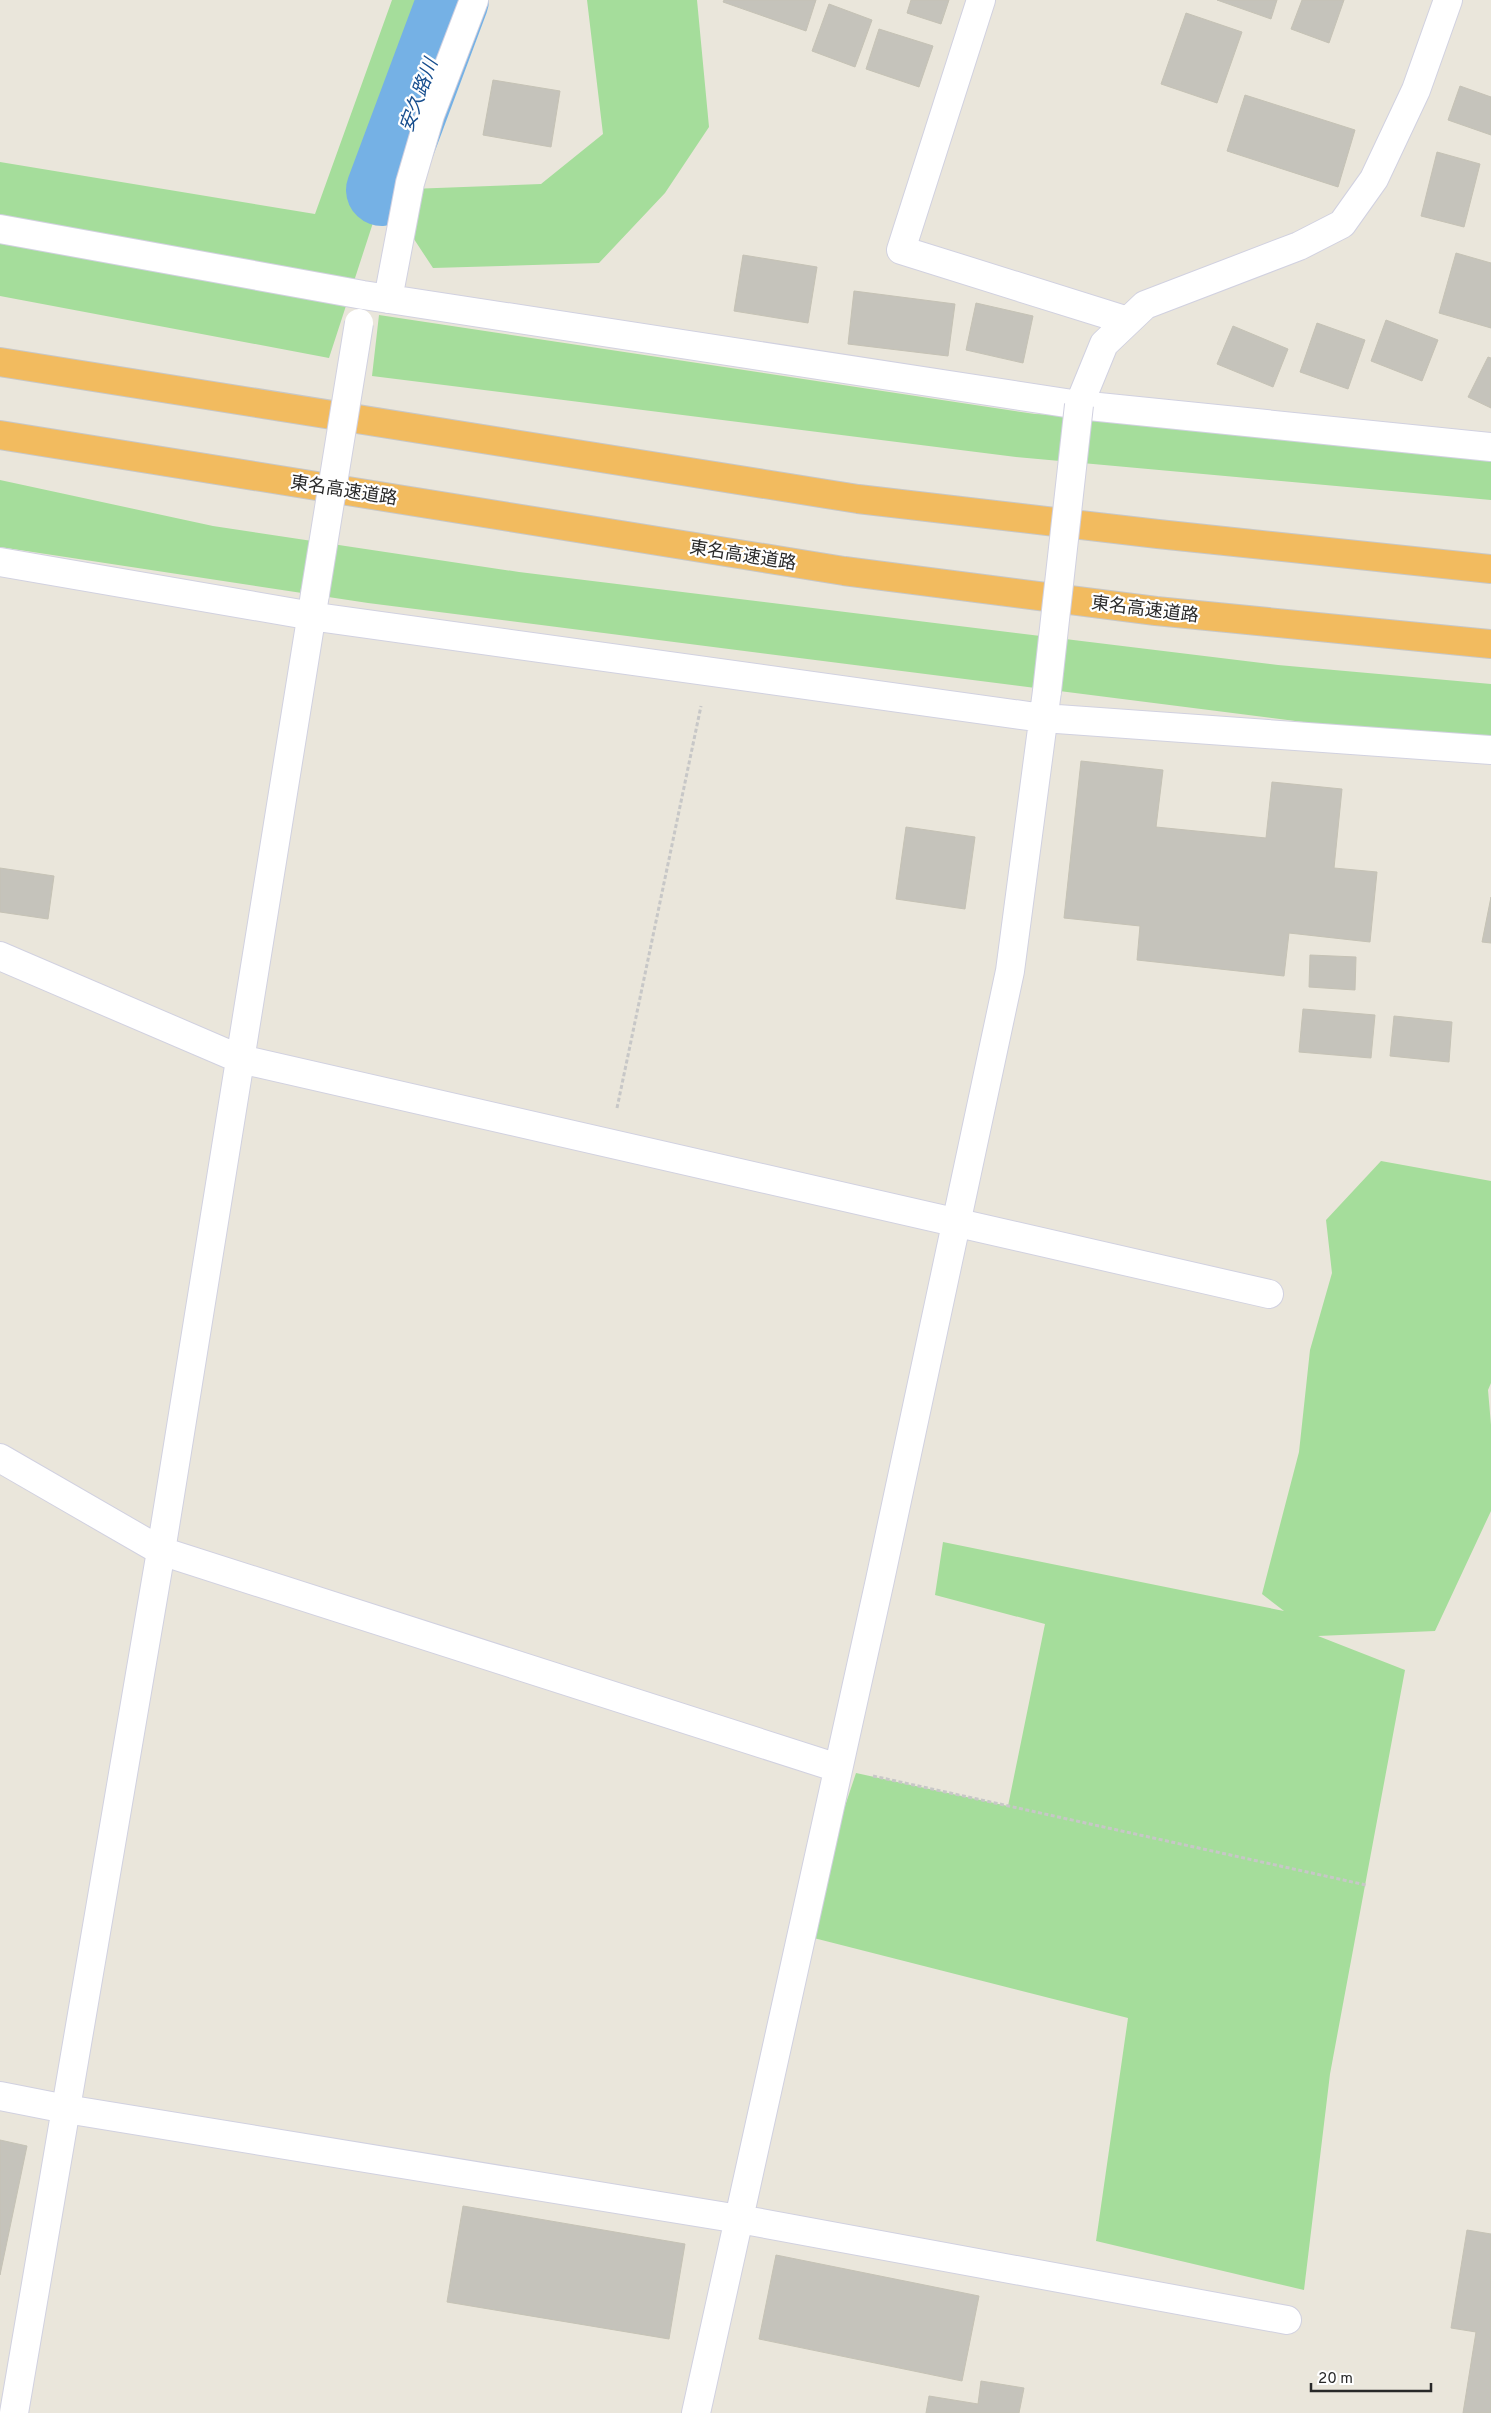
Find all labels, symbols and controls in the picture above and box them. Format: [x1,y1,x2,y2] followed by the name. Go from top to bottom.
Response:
[396,54,445,136] water label: 安久路川
[289,472,399,511] street label: 東名高速道路
[688,537,798,576] street label: 東名高速道路
[1090,592,1200,628] street label: 東名高速道路
[1311,2360,1431,2392] scale bar
[1318,2370,1353,2389] text: 20 m

